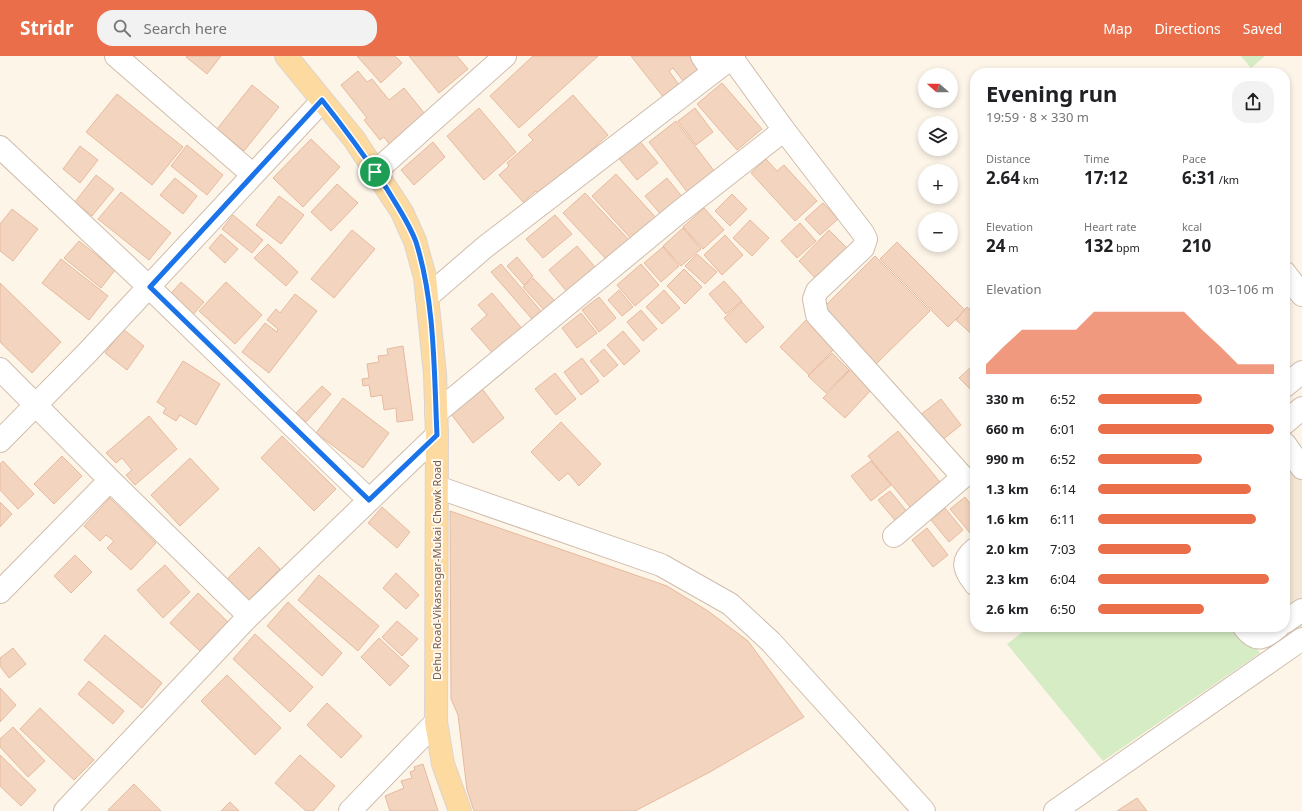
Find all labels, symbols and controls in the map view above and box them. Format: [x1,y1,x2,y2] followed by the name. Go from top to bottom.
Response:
[97,10,377,46] search box
[20,15,73,41] text: Stridr
[111,17,133,39] icon: search
[143,18,227,38] text: Search here
[1103,19,1132,38] text: Map
[1154,19,1221,38] text: Directions
[1243,19,1282,38] text: Saved
[918,68,958,108] north arrow
[918,68,958,252] map controls
[986,78,1117,108] text: Evening run
[1232,81,1274,123] button: share
[986,108,1089,126] text: 19:59 · 8 × 330 m
[918,116,958,156] button: layers
[986,151,1031,166] text: Distance
[1084,151,1109,166] text: Time
[1182,151,1206,166] text: Pace
[358,155,392,189] pin
[364,161,386,183] icon: arrive
[918,164,958,204] button: +
[986,166,1020,189] text: 2.64
[1084,166,1128,189] text: 17:12
[1182,166,1216,189] text: 6:31
[1020,172,1039,187] text: km
[1216,172,1239,187] text: /km
[918,212,958,252] button: −
[986,219,1033,234] text: Elevation
[1084,219,1137,234] text: Heart rate
[1182,219,1202,234] text: kcal
[986,234,1005,257] text: 24
[1084,234,1113,257] text: 132
[1182,234,1211,257] text: 210
[1005,240,1019,255] text: m
[1113,240,1140,255] text: bpm
[986,280,1042,298] text: Elevation
[1207,280,1274,298] text: 103–106 m
[986,390,1024,408] text: 330 m
[1050,390,1076,408] text: 6:52
[986,420,1024,438] text: 660 m
[1050,420,1076,438] text: 6:01
[986,450,1024,468] text: 990 m
[1050,450,1076,468] text: 6:52
[429,460,444,680] street label: Dehu Road-Vikasnagar-Mukai Chowk Road
[986,480,1029,498] text: 1.3 km
[1050,480,1076,498] text: 6:14
[986,510,1029,528] text: 1.6 km
[1050,510,1076,528] text: 6:11
[986,540,1029,558] text: 2.0 km
[1050,540,1076,558] text: 7:03
[986,570,1029,588] text: 2.3 km
[1050,570,1076,588] text: 6:04
[986,600,1029,618] text: 2.6 km
[1050,600,1076,618] text: 6:50

